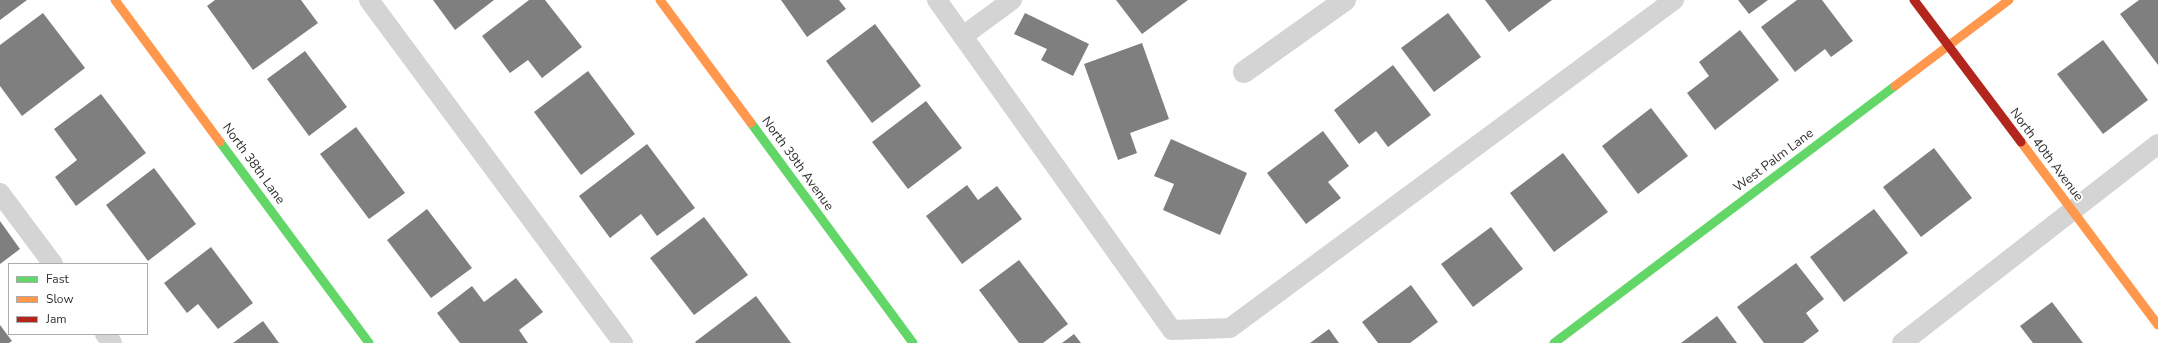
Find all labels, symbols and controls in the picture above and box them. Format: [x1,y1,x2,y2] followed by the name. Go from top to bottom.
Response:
[2006,105,2086,205] street label: North 40th Avenue
[758,114,836,214] street label: North 39th Avenue
[218,120,288,208] street label: North 38th Lane
[1731,126,1817,196] street label: West Palm Lane
[8,263,148,335] legend
[46,271,69,287] text: Fast
[46,291,74,307] text: Slow
[46,311,67,327] text: Jam

